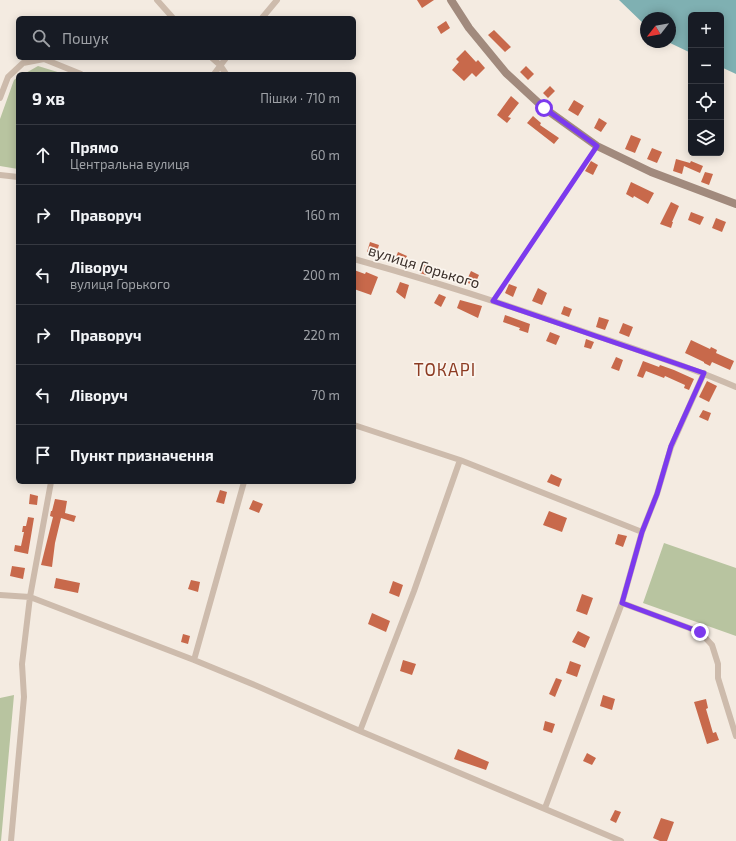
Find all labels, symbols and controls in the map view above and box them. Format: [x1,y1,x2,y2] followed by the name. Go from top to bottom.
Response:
[640,12,676,48] north arrow
[688,12,724,156] map controls
[688,12,724,48] button: +
[16,16,356,60] search box
[30,27,52,49] icon: search
[62,29,109,47] text: Пошук
[688,48,724,84] button: −
[688,84,724,120] button: locate
[32,88,65,108] text: 9 хв
[260,90,340,106] text: Пішки · 710 m
[535,99,553,117] route start
[688,120,724,156] button: layers
[70,138,119,156] text: Прямо
[32,144,54,166] icon: ahead
[310,147,340,163] text: 60 m
[70,156,190,172] text: Центральна вулиця
[32,204,54,226] icon: right
[70,206,141,224] text: Праворуч
[305,207,340,223] text: 160 m
[366,241,482,293] street label: вулиця Горького
[70,258,128,276] text: Ліворуч
[32,264,54,286] icon: left
[303,267,340,283] text: 200 m
[70,276,170,292] text: вулиця Горького
[32,324,54,346] icon: right
[70,326,141,344] text: Праворуч
[303,327,340,343] text: 220 m
[414,359,476,379] district label: ТОКАРІ
[32,384,54,406] icon: left
[70,386,128,404] text: Ліворуч
[311,387,340,403] text: 70 m
[32,444,54,466] icon: arrive
[70,446,214,464] text: Пункт призначення
[691,623,709,641] route end

